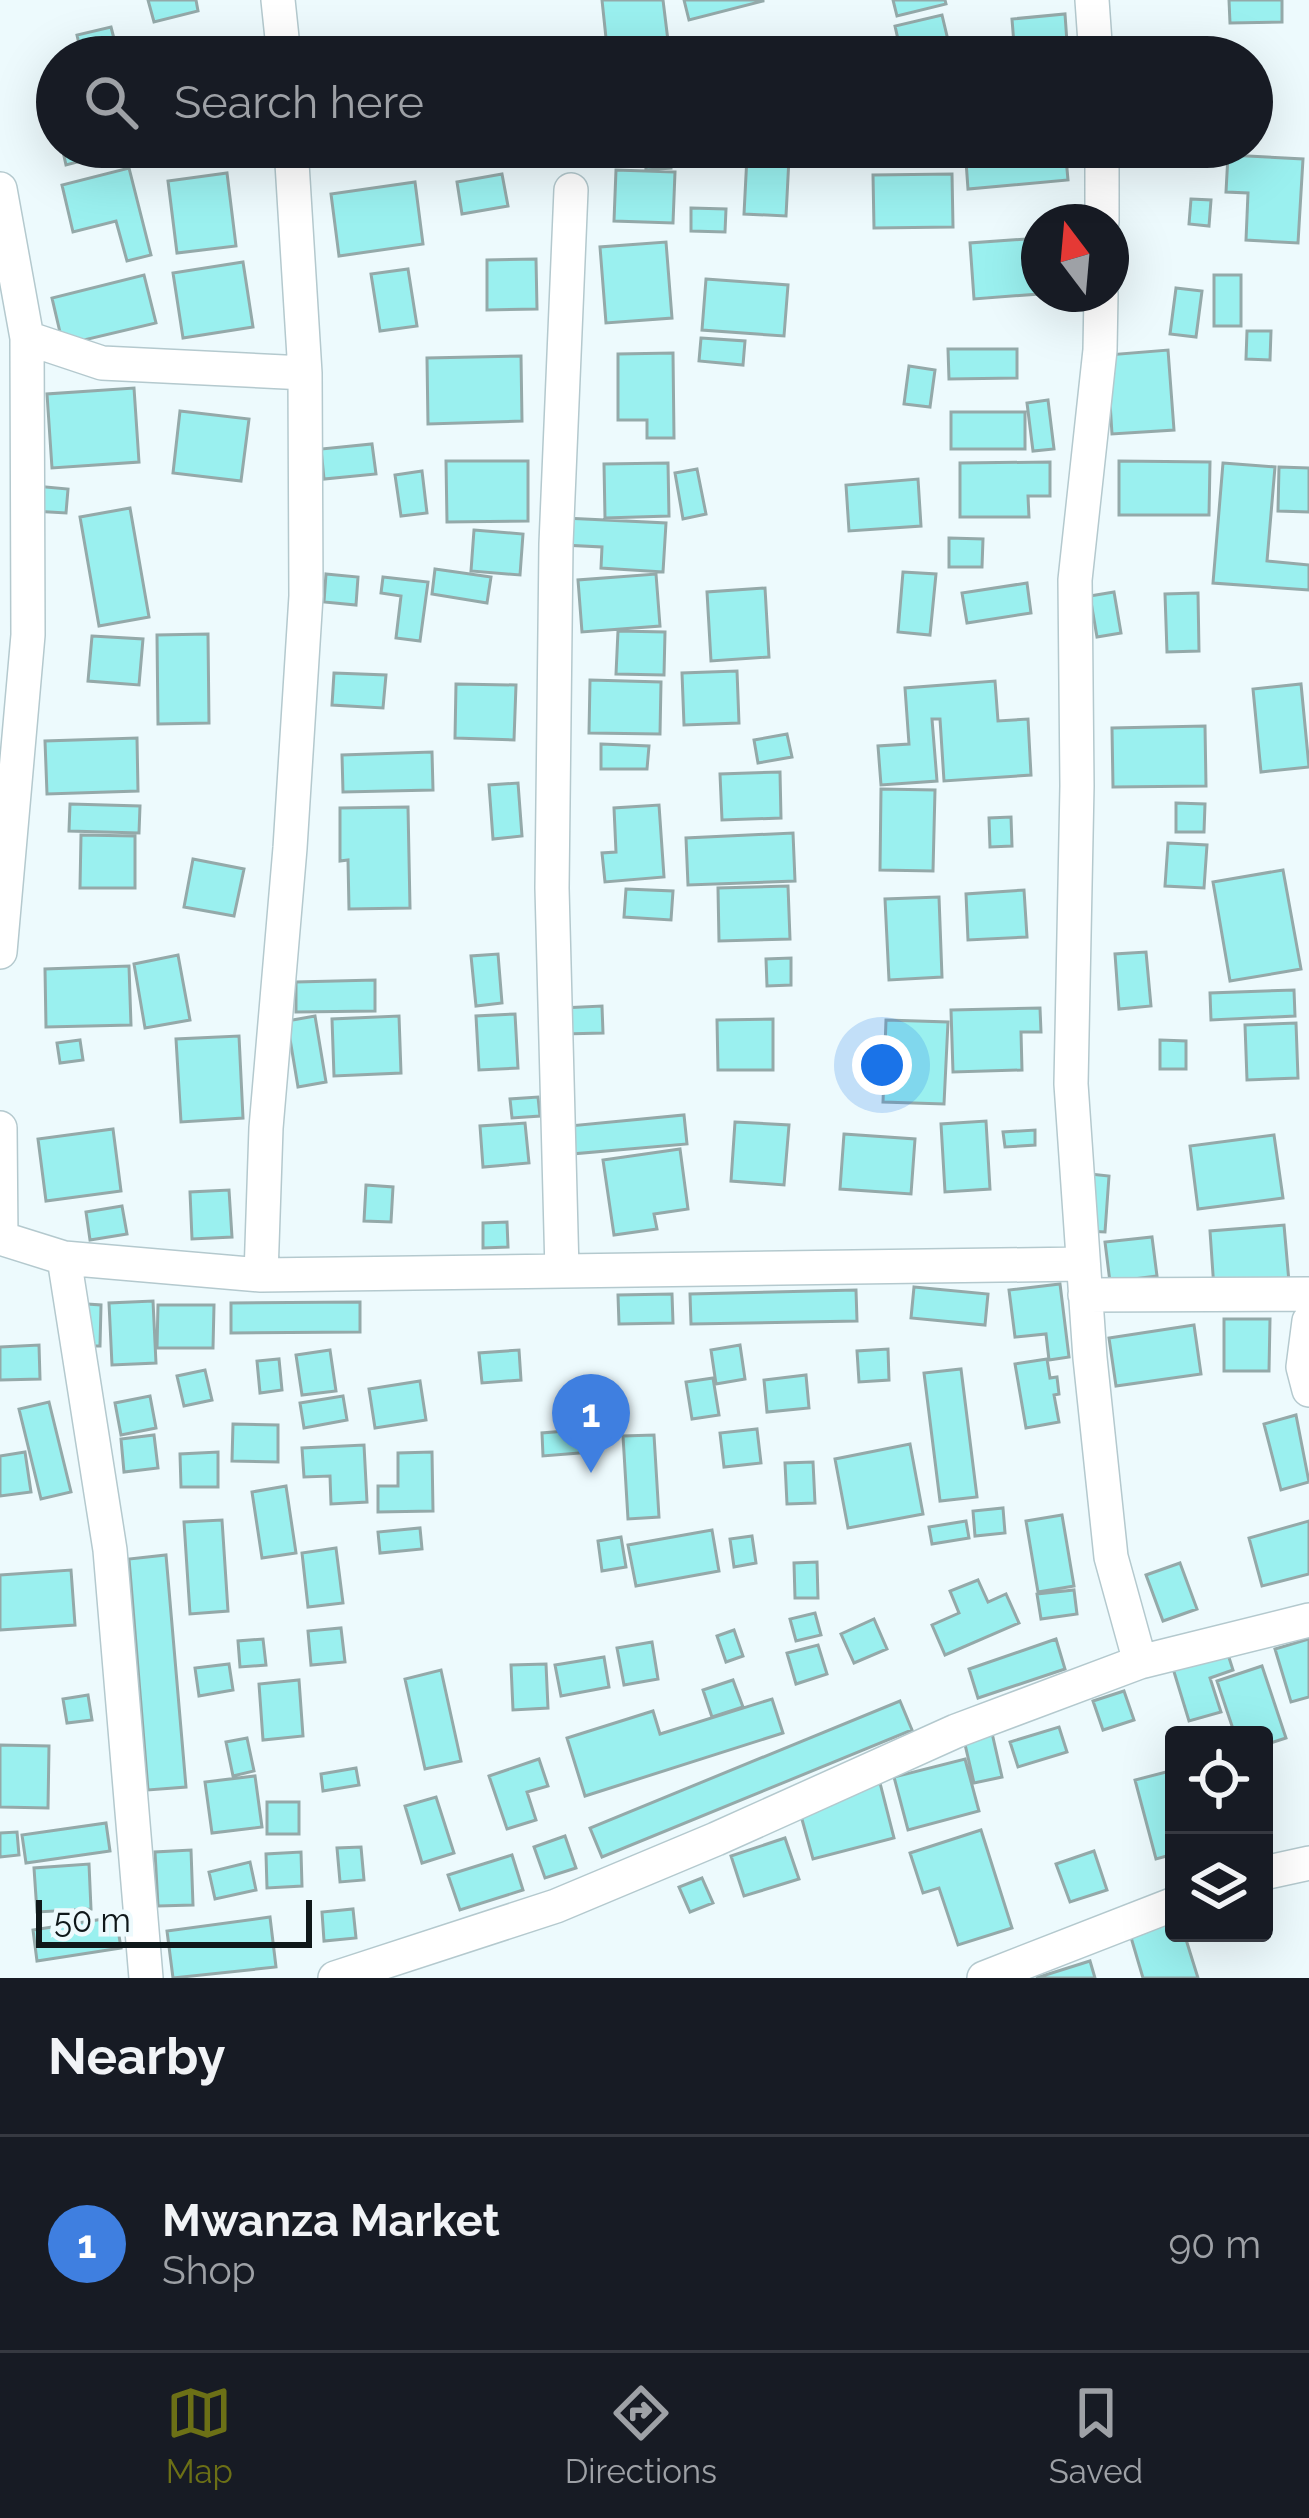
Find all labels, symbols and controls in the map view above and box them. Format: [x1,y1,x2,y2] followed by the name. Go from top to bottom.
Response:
[36,36,1273,168] search box
[78,69,144,135] icon: search
[174,76,424,129] text: Search here
[1021,204,1129,312] north arrow
[852,1035,912,1095] your location
[552,1374,630,1473] pin: 1
[1165,1726,1273,1942] map controls
[1165,1726,1273,1834] button: locate
[1165,1834,1273,1942] button: layers
[36,1894,312,1947] scale bar
[54,1901,131,1940] text: 50 m
[48,2026,225,2086] text: Nearby
[162,2194,500,2247] text: Mwanza Market
[77,2221,97,2267] text: 1
[1168,2221,1261,2267] text: 90 m
[162,2247,256,2293] text: Shop
[166,2380,233,2491] tab: Map
[565,2380,717,2491] tab: Directions
[1049,2380,1143,2491] tab: Saved

